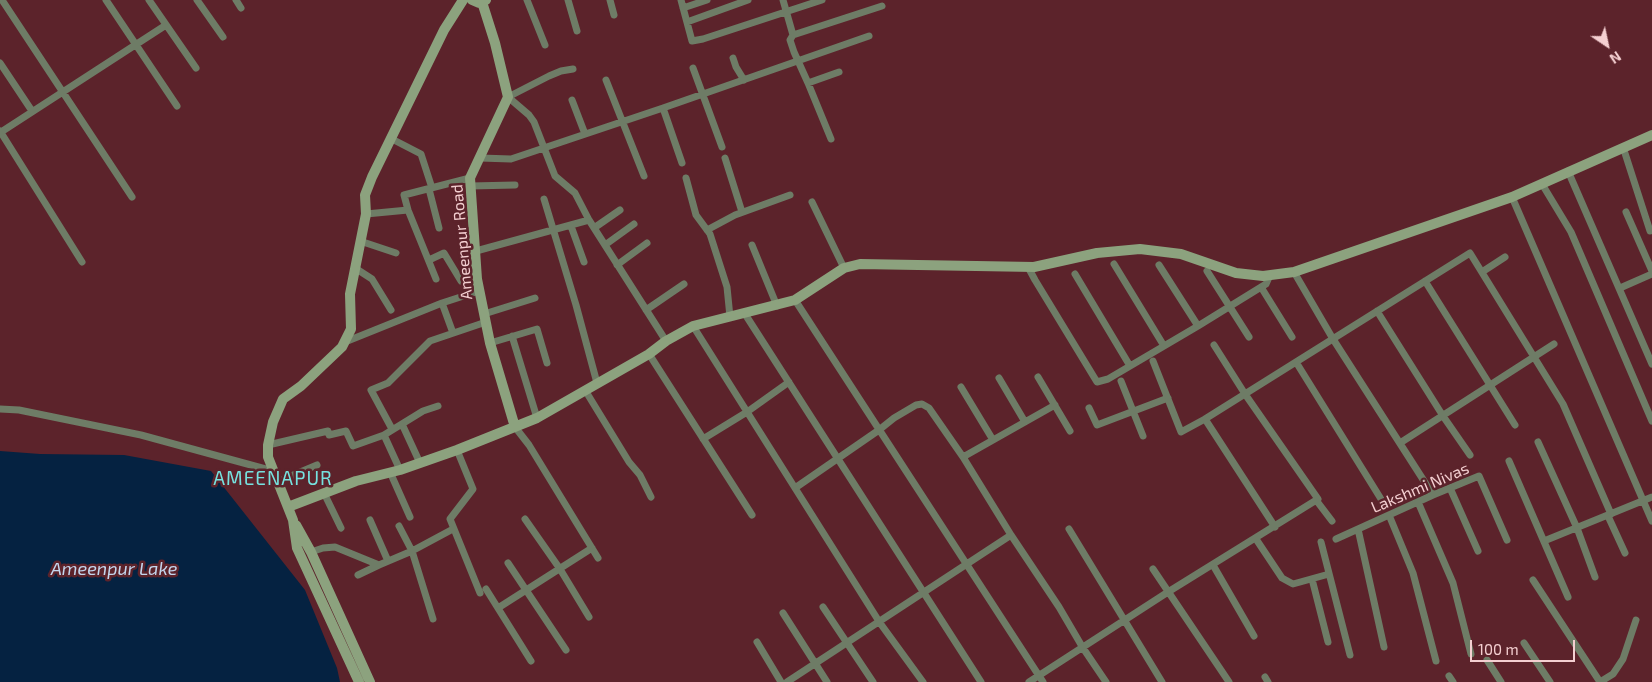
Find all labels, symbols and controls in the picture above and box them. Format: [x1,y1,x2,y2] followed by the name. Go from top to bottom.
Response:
[1582,20,1632,70] north arrow
[1607,48,1625,68] text: N
[447,184,477,300] street label: Ameenpur Road
[1368,459,1472,517] street label: Lakshmi Nivas
[212,468,334,490] district label: AMEENAPUR
[51,558,177,580] water label: Ameenpur Lake
[1472,630,1577,662] scale bar
[1478,640,1519,658] text: 100 m

